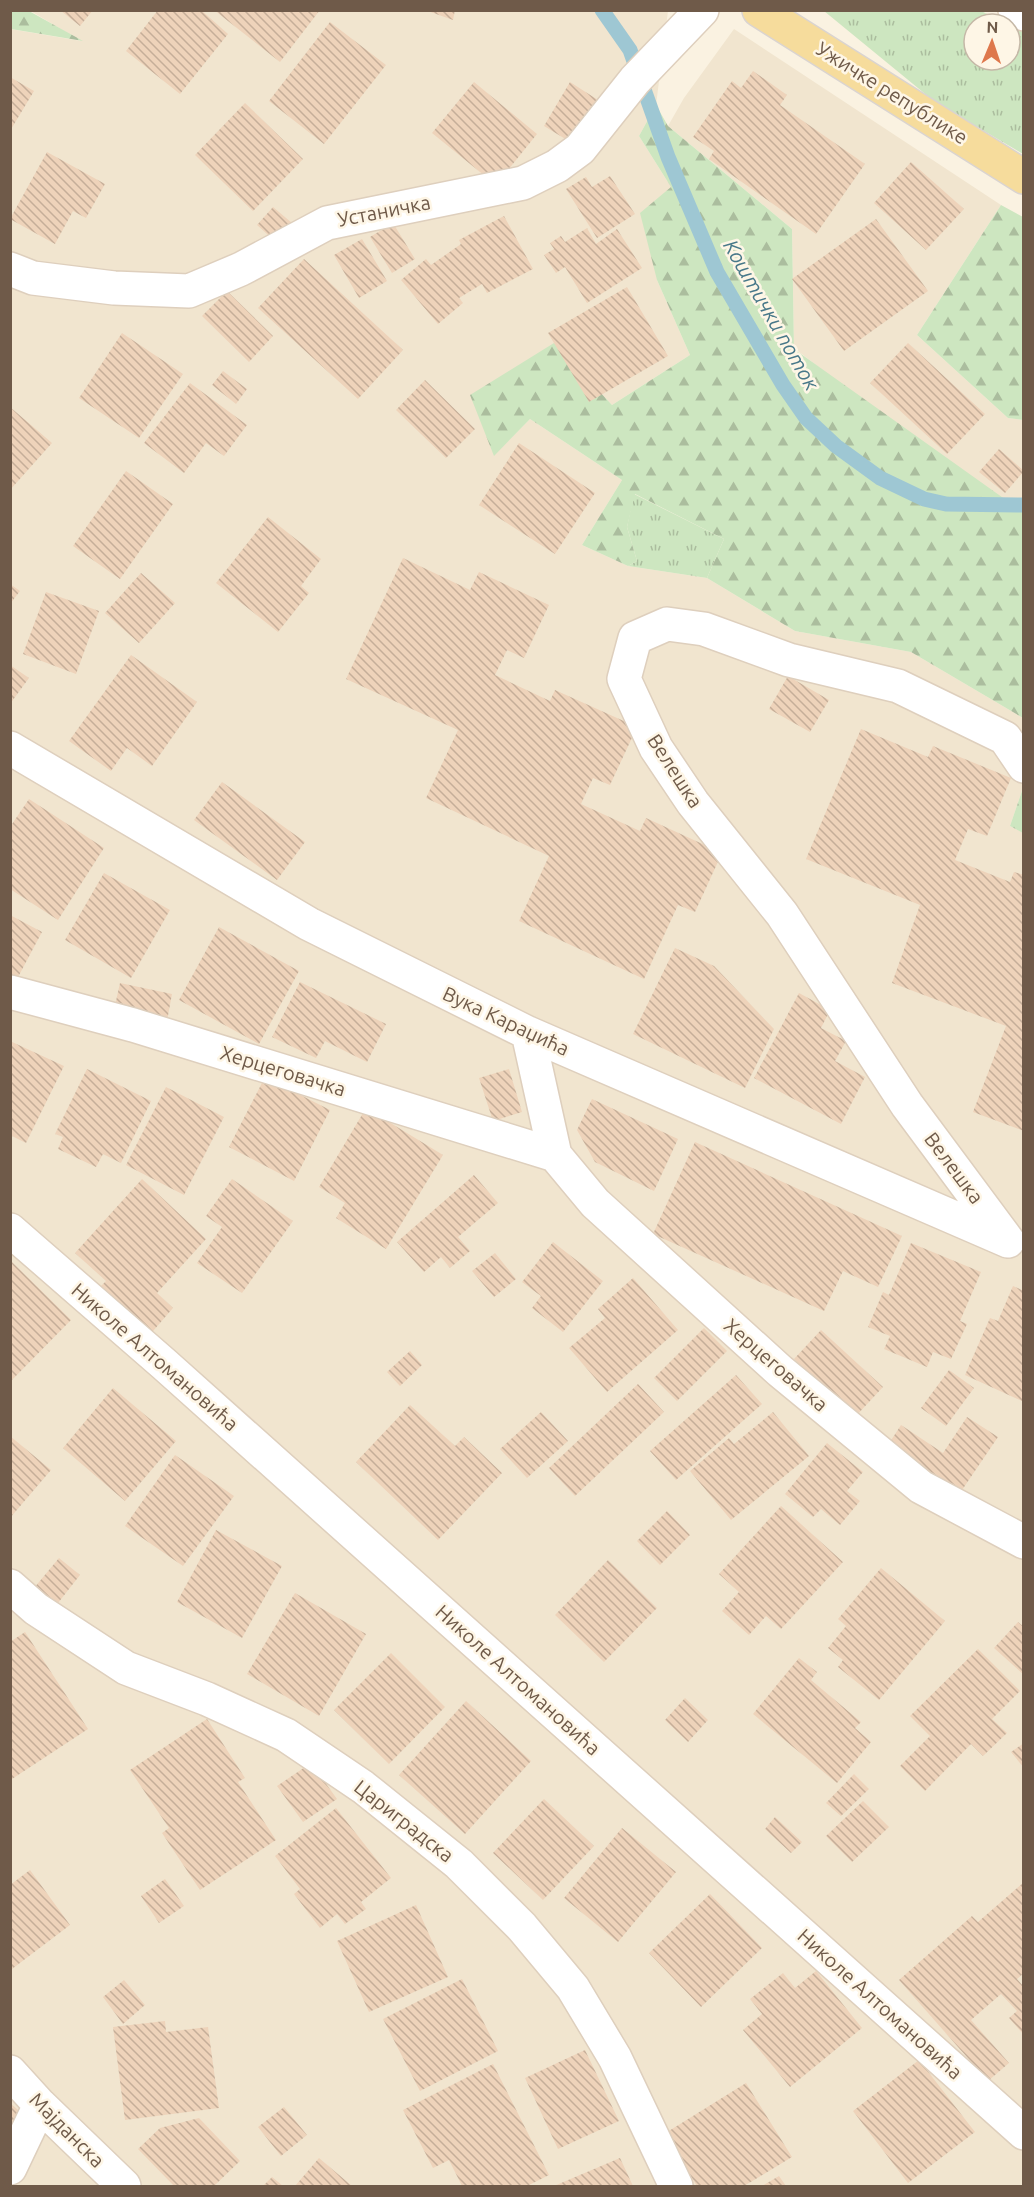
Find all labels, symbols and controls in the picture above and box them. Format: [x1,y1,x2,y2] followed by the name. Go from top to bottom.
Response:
[962,12,1022,72] north arrow
[986,18,999,36] text: N
[812,37,972,148] street label: Ужичке републике
[336,190,432,231] street label: Устаничка
[719,235,825,394] water label: Коштички поток
[643,730,708,812] street label: Велешка
[439,981,573,1060] street label: Вука Караџића
[218,1041,349,1100] street label: Херцеговачка
[920,1128,989,1208] street label: Велешка
[67,1278,243,1435] street label: Николе Алтомановића
[720,1313,833,1416] street label: Херцеговачка
[431,1600,605,1760] street label: Николе Алтомановића
[350,1775,458,1866] street label: Цариградска
[793,1924,967,2084] street label: Николе Алтомановића
[25,2088,109,2172] street label: Мајданска

